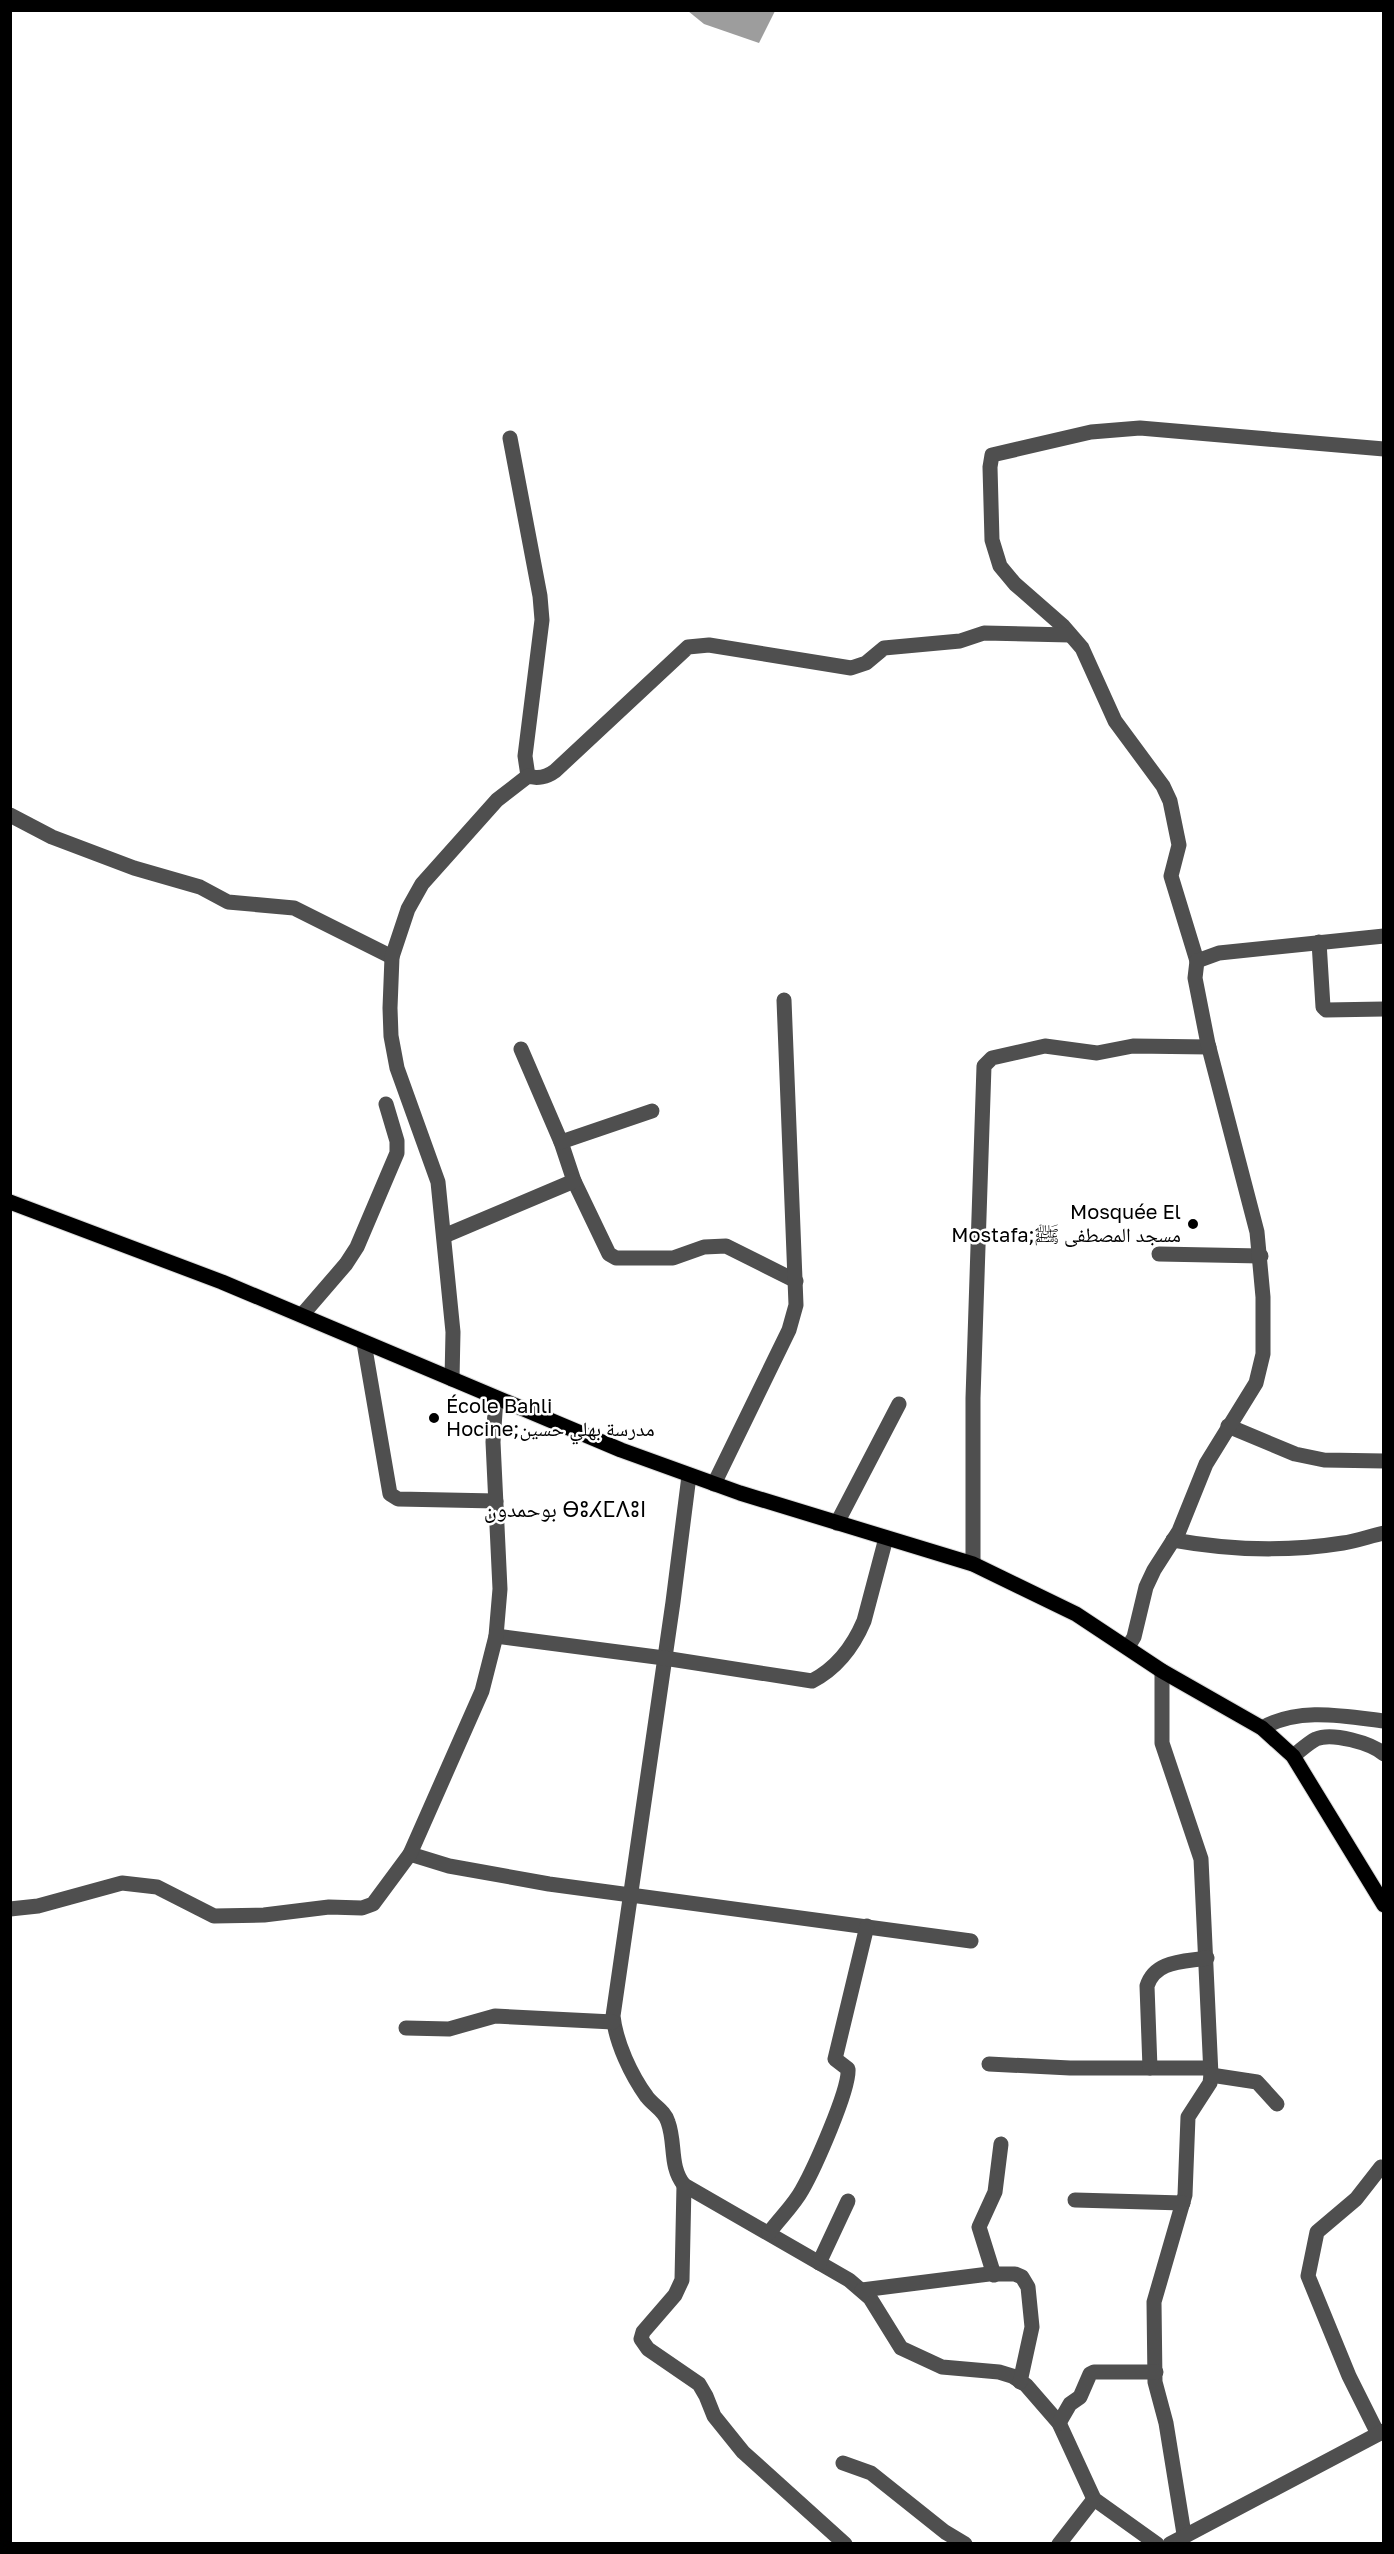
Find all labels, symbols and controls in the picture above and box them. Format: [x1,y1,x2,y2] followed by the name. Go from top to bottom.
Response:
[951,1199,1181,1247] place label: Mosquée El Mostafa;مسجد المصطفى ﷺ
[1186,1217,1200,1231] marker: Mosquée El Mostafa;مسجد المصطفى ﷺ
[446,1393,655,1445] place label: École Bahli Hocine;مدرسة بهلي حسين
[427,1411,441,1425] marker: École Bahli Hocine;مدرسة بهلي حسين
[484,1495,646,1523] district label: بوحمدون ⴱⵓⵃⵎⴷⵓⵏ

